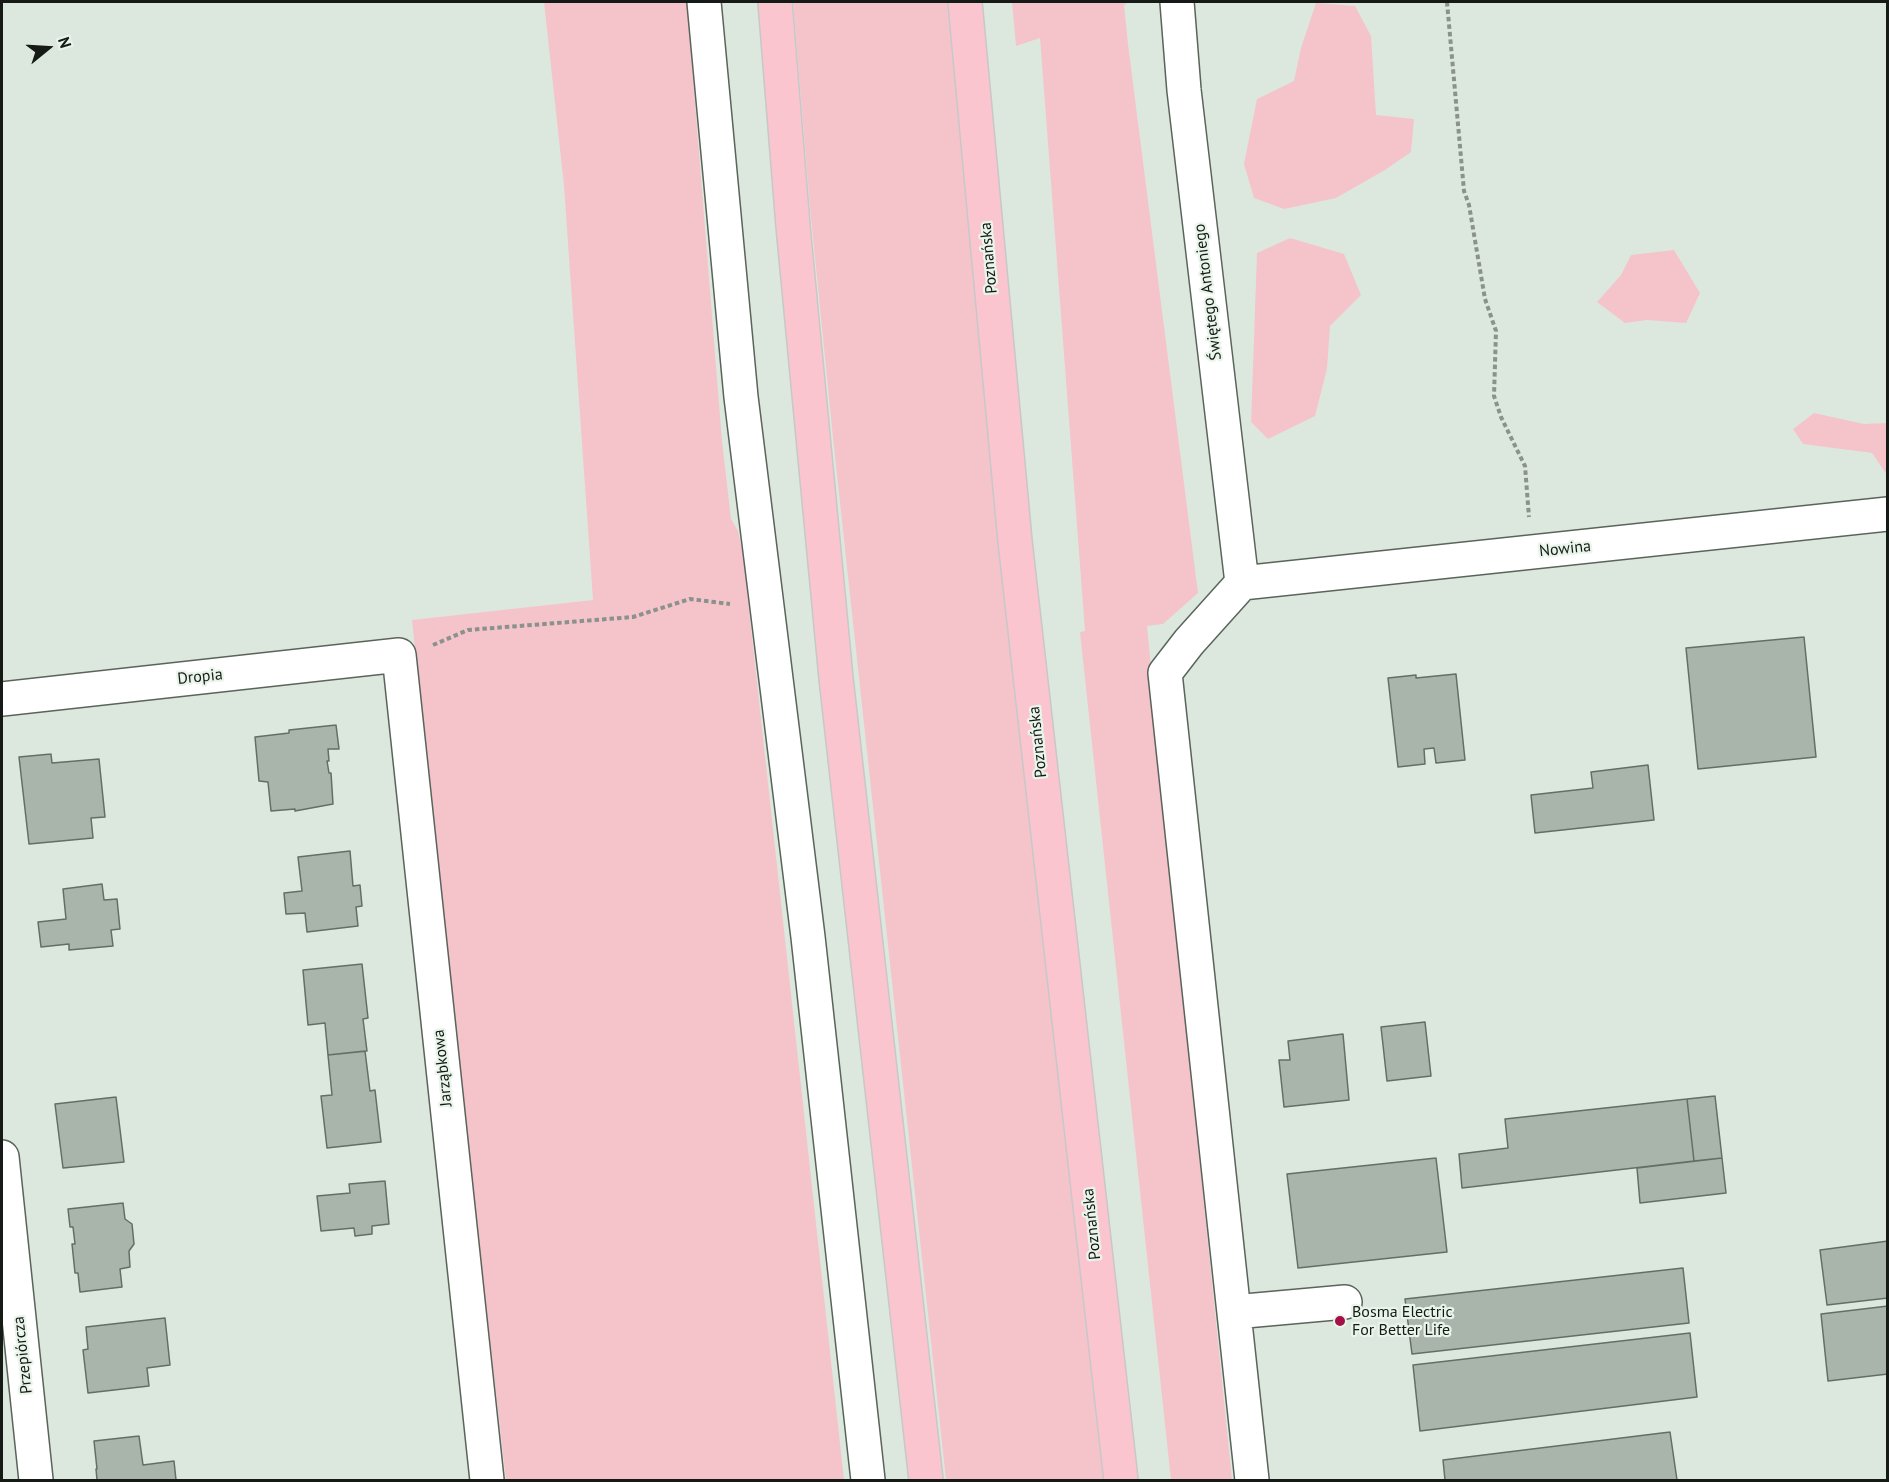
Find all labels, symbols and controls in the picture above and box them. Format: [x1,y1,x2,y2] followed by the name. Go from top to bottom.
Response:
[18,18,78,78] north arrow
[54,34,76,51] text: N
[976,221,1002,295] street label: Poznańska
[1190,223,1226,361] street label: Świętego Antoniego
[1538,537,1592,561] street label: Nowina
[176,665,224,689] street label: Dropia
[1025,705,1051,779] street label: Poznańska
[429,1029,457,1107] street label: Jarząbkowa
[1079,1187,1105,1261] street label: Poznańska
[1352,1302,1453,1340] place label: Bosma Electric For Better Life
[1333,1314,1347,1328] marker: Bosma Electric For Better Life
[9,1315,37,1395] street label: Przepiórcza

